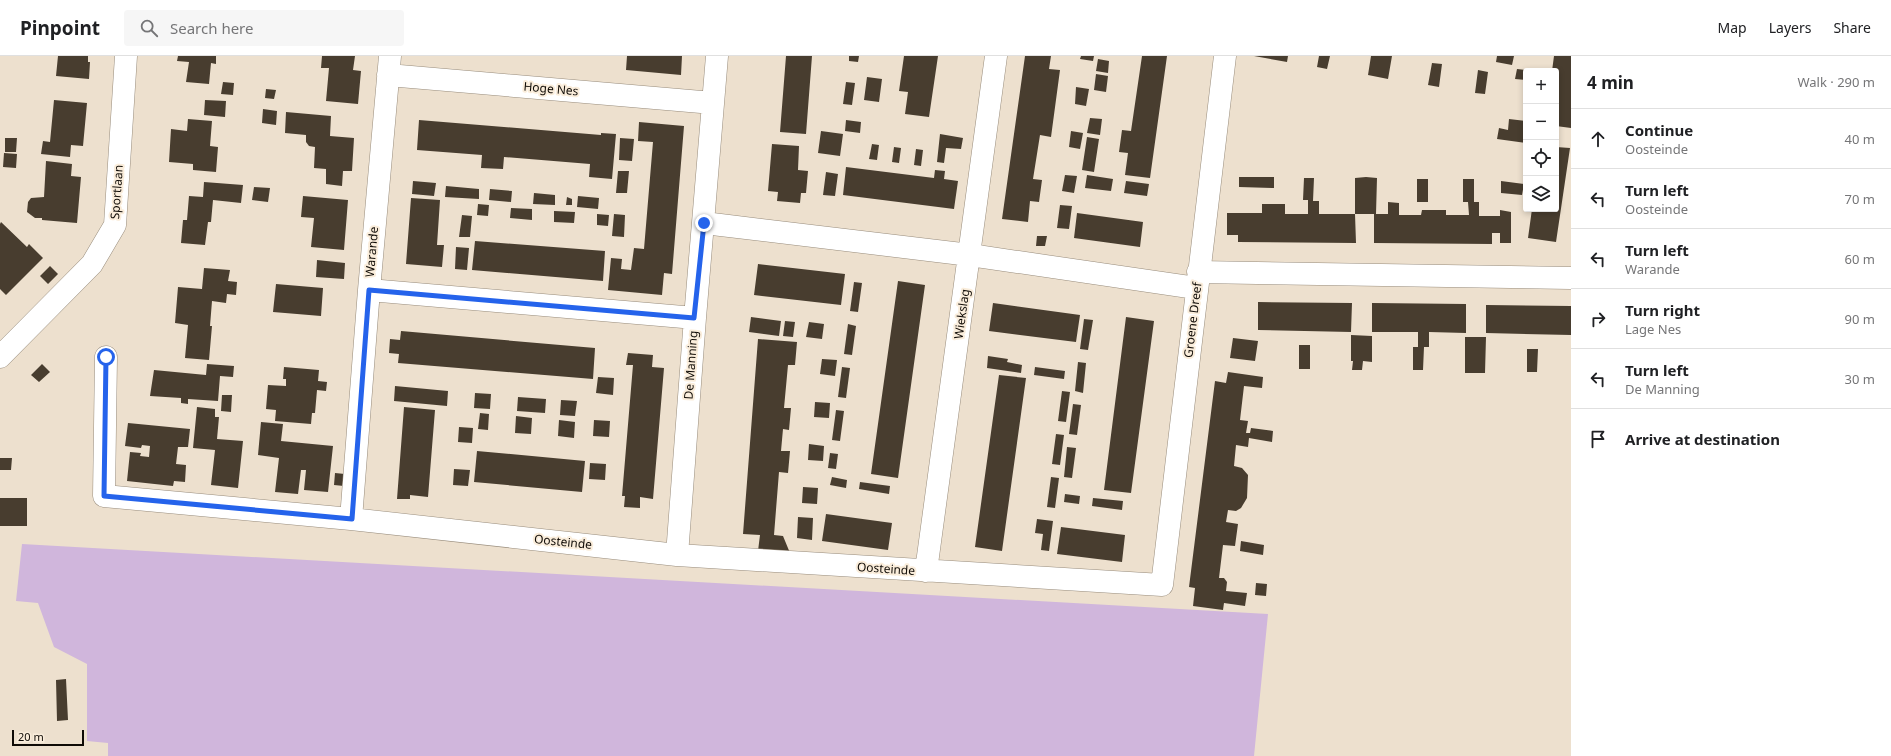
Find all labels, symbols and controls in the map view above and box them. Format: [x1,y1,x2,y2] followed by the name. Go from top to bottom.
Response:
[124,10,404,46] search box
[20,15,100,41] text: Pinpoint
[138,17,160,39] icon: search
[170,18,253,38] text: Search here
[1718,18,1747,37] text: Map
[1769,18,1811,37] text: Layers
[1833,18,1871,37] text: Share
[1523,68,1559,212] map controls
[1523,68,1559,104] button: +
[1587,71,1634,94] text: 4 min
[1797,73,1875,91] text: Walk · 290 m
[523,78,579,99] street label: Hoge Nes
[1523,104,1559,140] button: −
[1625,120,1693,140] text: Continue
[1587,128,1609,150] icon: ahead
[1845,130,1875,148] text: 40 m
[1523,140,1559,176] button: locate
[1625,140,1688,158] text: Oosteinde
[106,164,127,220] street label: Sportlaan
[1523,176,1559,212] button: layers
[1625,180,1689,200] text: Turn left
[1587,188,1609,210] icon: left
[1845,190,1875,208] text: 70 m
[1625,200,1688,218] text: Oosteinde
[695,214,713,232] route end
[361,226,382,278] street label: Warande
[1625,240,1689,260] text: Turn left
[1587,248,1609,270] icon: left
[1845,250,1875,268] text: 60 m
[1625,260,1680,278] text: Warande
[1179,280,1206,359] street label: Groene Dreef
[950,288,973,340] street label: Wiekslag
[1625,300,1700,320] text: Turn right
[1587,308,1609,330] icon: right
[1845,310,1875,328] text: 90 m
[1625,320,1681,338] text: Lage Nes
[680,330,701,400] street label: De Manning
[97,348,115,366] route start
[1625,360,1689,380] text: Turn left
[1587,368,1609,390] icon: left
[1845,370,1875,388] text: 30 m
[1625,380,1700,398] text: De Manning
[1587,428,1609,450] icon: arrive
[1625,429,1780,449] text: Arrive at destination
[533,530,593,553] street label: Oosteinde
[856,558,916,579] street label: Oosteinde
[12,728,84,747] scale bar
[18,729,44,744] text: 20 m

